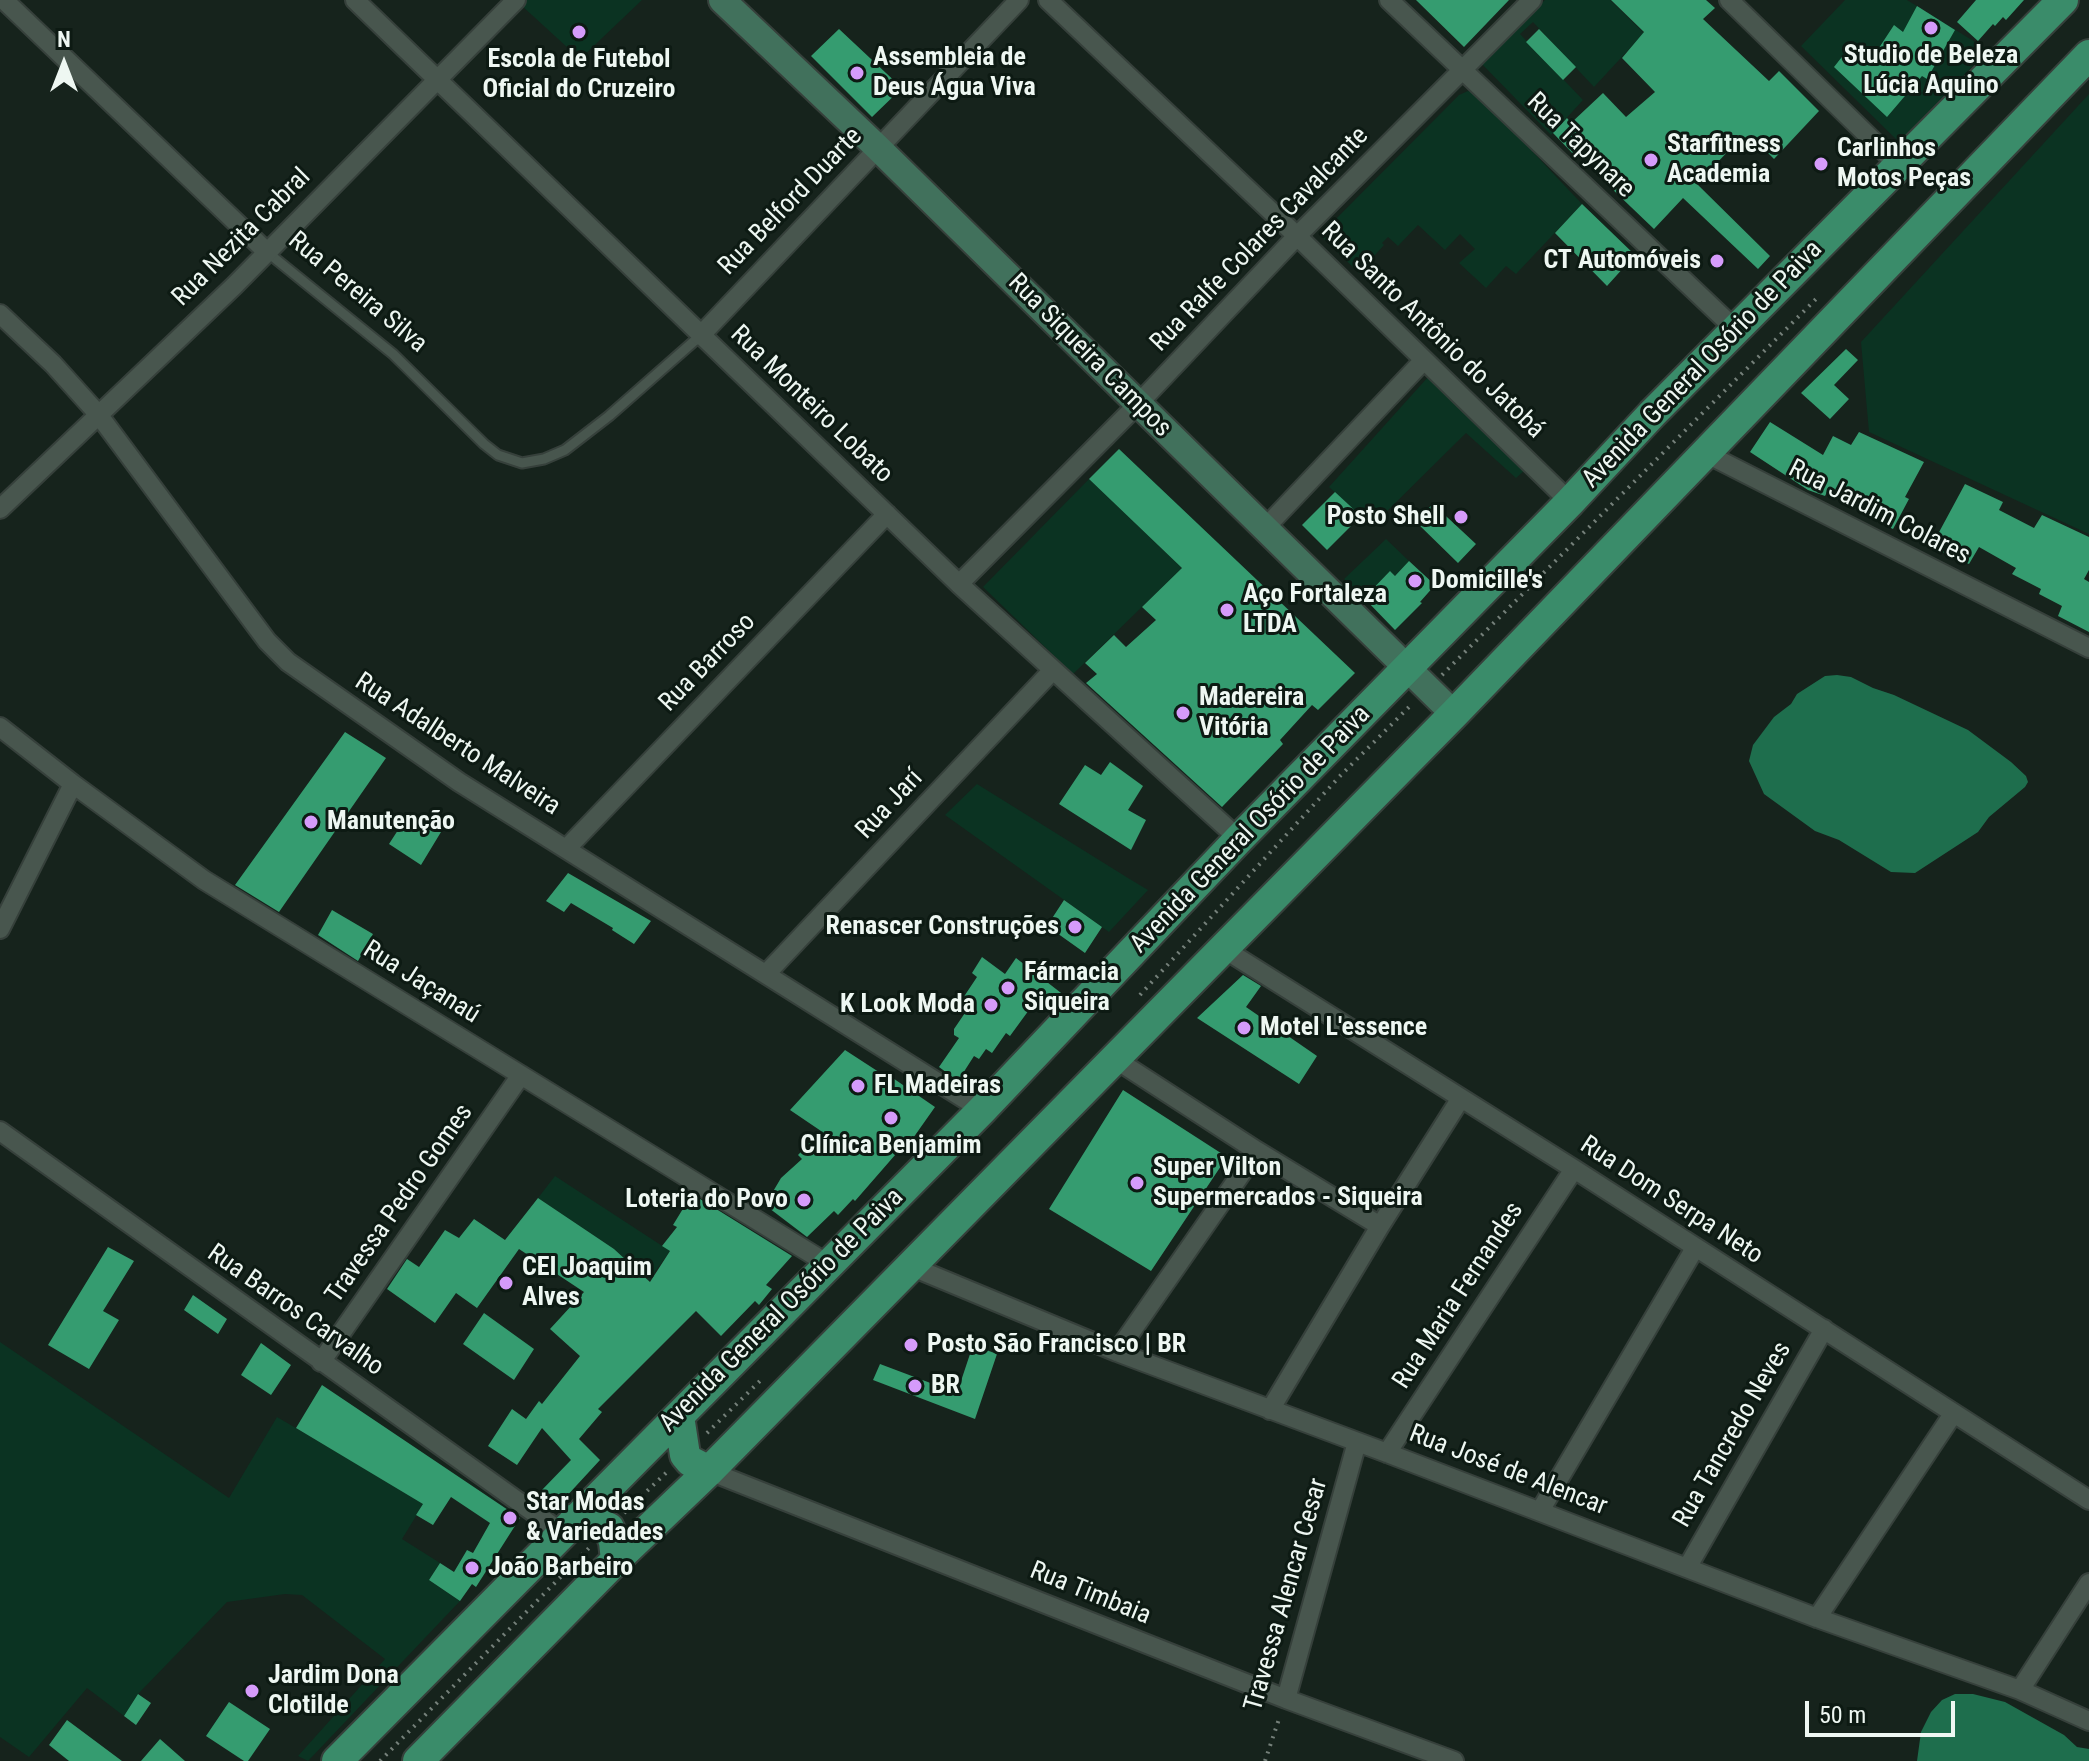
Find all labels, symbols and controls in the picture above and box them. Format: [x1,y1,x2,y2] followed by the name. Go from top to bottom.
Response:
[1922,19,1940,37] marker: Studio de Beleza Lúcia Aquino
[570,23,588,41] marker: Escola de Futebol Oficial do Cruzeiro
[24,24,104,104] north arrow
[57,27,71,52] text: N
[1844,40,2018,102] place label: Studio de Beleza Lúcia Aquino
[873,42,1036,104] place label: Assembleia de Deus Água Viva
[483,44,675,106] place label: Escola de Futebol Oficial do Cruzeiro
[848,64,866,82] marker: Assembleia de Deus Água Viva
[1520,87,1640,205] street label: Rua Tapynare
[1144,121,1376,359] street label: Rua Ralfe Colares Cavalcante
[713,122,869,282] street label: Rua Belford Duarte
[1667,129,1781,190] place label: Starfitness Academia
[1837,133,1971,194] place label: Carlinhos Motos Peças
[1642,151,1660,169] marker: Starfitness Academia
[1812,155,1830,173] marker: Carlinhos Motos Peças
[166,162,318,314] street label: Rua Nezita Cabral
[1314,216,1550,446] street label: Rua Santo Antônio do Jatobá
[281,226,433,360] street label: Rua Pereira Silva
[1576,235,1830,495] street label: Avenida General Osório de Paiva
[1543,245,1701,277] place label: CT Automóveis
[1708,252,1726,270] marker: CT Automóveis
[1001,268,1177,444] street label: Rua Siqueira Campos
[723,320,899,490] street label: Rua Monteiro Lobato
[1783,454,1975,572] street label: Rua Jardim Colares
[1327,501,1445,533] place label: Posto Shell
[1452,508,1470,526] marker: Posto Shell
[1431,565,1543,597] place label: Domicille's
[1406,572,1424,590] marker: Domicille's
[1243,579,1387,640] place label: Aço Fortaleza LTDA
[1218,601,1236,619] marker: Aço Fortaleza LTDA
[653,607,763,719] street label: Rua Barroso
[349,667,565,823] street label: Rua Adalberto Malveira
[1199,682,1304,744] place label: Madereira Vitória
[1124,700,1378,960] street label: Avenida General Osório de Paiva
[1174,704,1192,722] marker: Madereira Vitória
[850,764,930,846] street label: Rua Jarí
[327,806,455,838] place label: Manutenção
[302,813,320,831] marker: Manutenção
[825,911,1059,943] place label: Renascer Construções
[1066,918,1084,936] marker: Renascer Construções
[357,935,485,1031] street label: Rua Jaçanaú
[1024,957,1119,1018] place label: Fármacia Siqueira
[999,979,1017,997] marker: Fármacia Siqueira
[840,989,975,1021] place label: K Look Moda
[982,996,1000,1014] marker: K Look Moda
[1260,1012,1427,1044] place label: Motel L'essence
[1235,1019,1253,1037] marker: Motel L'essence
[874,1070,1001,1102] place label: FL Madeiras
[849,1077,867,1095] marker: FL Madeiras
[320,1099,480,1309] street label: Travessa Pedro Gomes
[882,1109,900,1127] marker: Clínica Benjamim
[800,1130,982,1162] place label: Clínica Benjamim
[1574,1130,1768,1272] street label: Rua Dom Serpa Neto
[1153,1152,1423,1214] place label: Super Vilton Supermercados - Siqueira
[1128,1174,1146,1192] marker: Super Vilton Supermercados - Siqueira
[654,1183,910,1439] street label: Avenida General Osório de Paiva
[625,1184,788,1216] place label: Loteria do Povo
[795,1191,813,1209] marker: Loteria do Povo
[1387,1197,1531,1395] street label: Rua Maria Fernandes
[201,1239,389,1383] street label: Rua Barros Carvalho
[522,1252,652,1314] place label: CEI Joaquim Alves
[497,1274,515,1292] marker: CEI Joaquim Alves
[927,1329,1186,1361] place label: Posto São Francisco | BR
[902,1336,920,1354] marker: Posto São Francisco | BR
[1667,1337,1799,1533] street label: Rua Tancredo Neves
[931,1370,960,1402] place label: BR
[906,1377,924,1395] marker: BR
[1405,1419,1611,1523] street label: Rua José de Alencar
[1239,1475,1335,1715] street label: Travessa Alencar Cesar
[526,1487,664,1548] place label: Star Modas & Variedades
[501,1509,519,1527] marker: Star Modas & Variedades
[488,1552,633,1584] place label: João Barbeiro
[1025,1556,1155,1632] street label: Rua Timbaia
[463,1559,481,1577] marker: João Barbeiro
[268,1660,399,1722] place label: Jardim Dona Clotilde
[243,1682,261,1700] marker: Jardim Dona Clotilde
[1809,1685,1959,1735] scale bar
[1819,1701,1866,1729] text: 50 m

